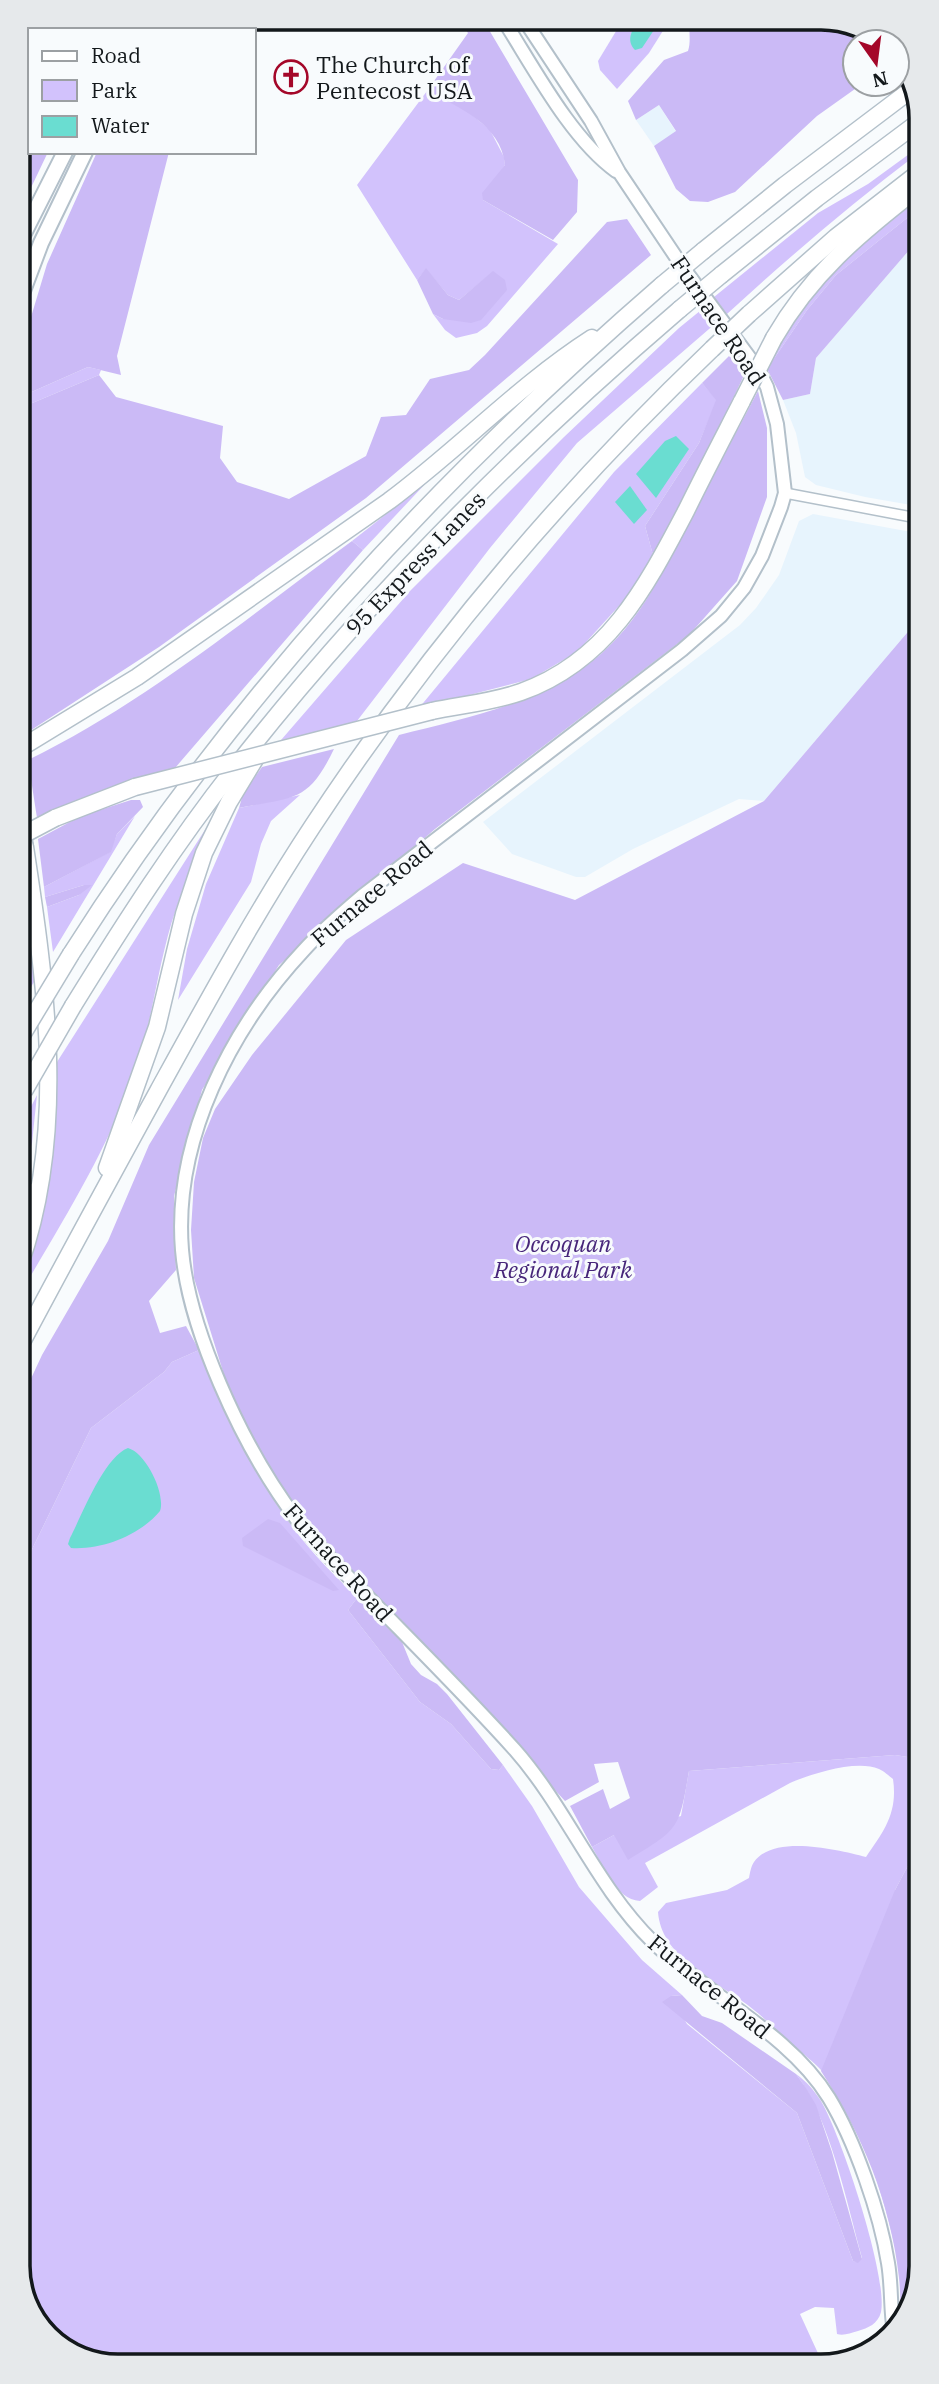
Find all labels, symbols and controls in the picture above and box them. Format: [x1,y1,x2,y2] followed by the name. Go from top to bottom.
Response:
[28,28,256,154] legend
[841,28,911,98] north arrow
[91,41,141,69] text: Road
[316,49,473,105] place label: The Church of Pentecost USA
[272,58,310,96] church icon: The Church of Pentecost USA
[870,66,890,93] text: N
[91,76,138,104] text: Park
[91,111,150,139] text: Water
[665,250,773,390] street label: Furnace Road
[338,484,492,642] street label: 95 Express Lanes
[304,833,438,953] street label: Furnace Road
[493,1228,633,1284] park label: Occoquan Regional Park
[278,1496,400,1628] street label: Furnace Road
[642,1927,778,2045] street label: Furnace Road

